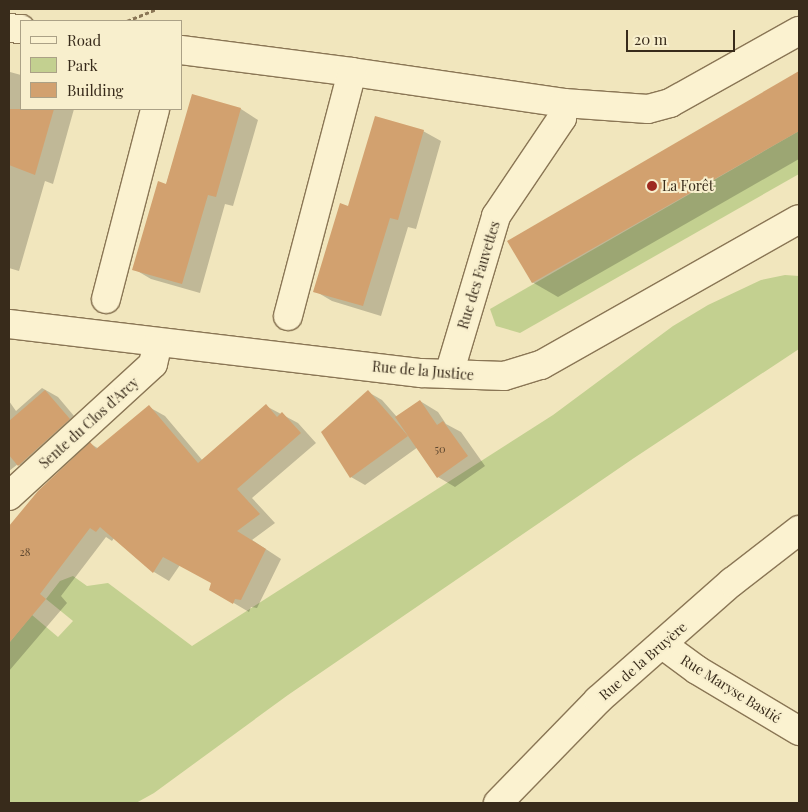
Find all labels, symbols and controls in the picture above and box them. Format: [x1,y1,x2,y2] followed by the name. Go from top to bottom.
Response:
[20,20,182,110] legend
[628,20,737,52] scale bar
[634,29,667,49] text: 20 m
[67,30,101,50] text: Road
[67,55,98,75] text: Park
[67,80,123,100] text: Building
[662,178,714,194] place label: La Forêt
[646,180,658,192] marker: La Forêt
[455,219,503,331] street label: Rue des Fauvettes
[371,358,475,384] street label: Rue de la Justice
[36,374,142,472] street label: Sente du Clos d'Arcy
[434,442,446,456] house number: 50
[20,545,30,559] house number: 28
[596,618,690,704] street label: Rue de la Bruyère
[678,651,784,727] street label: Rue Maryse Bastié

